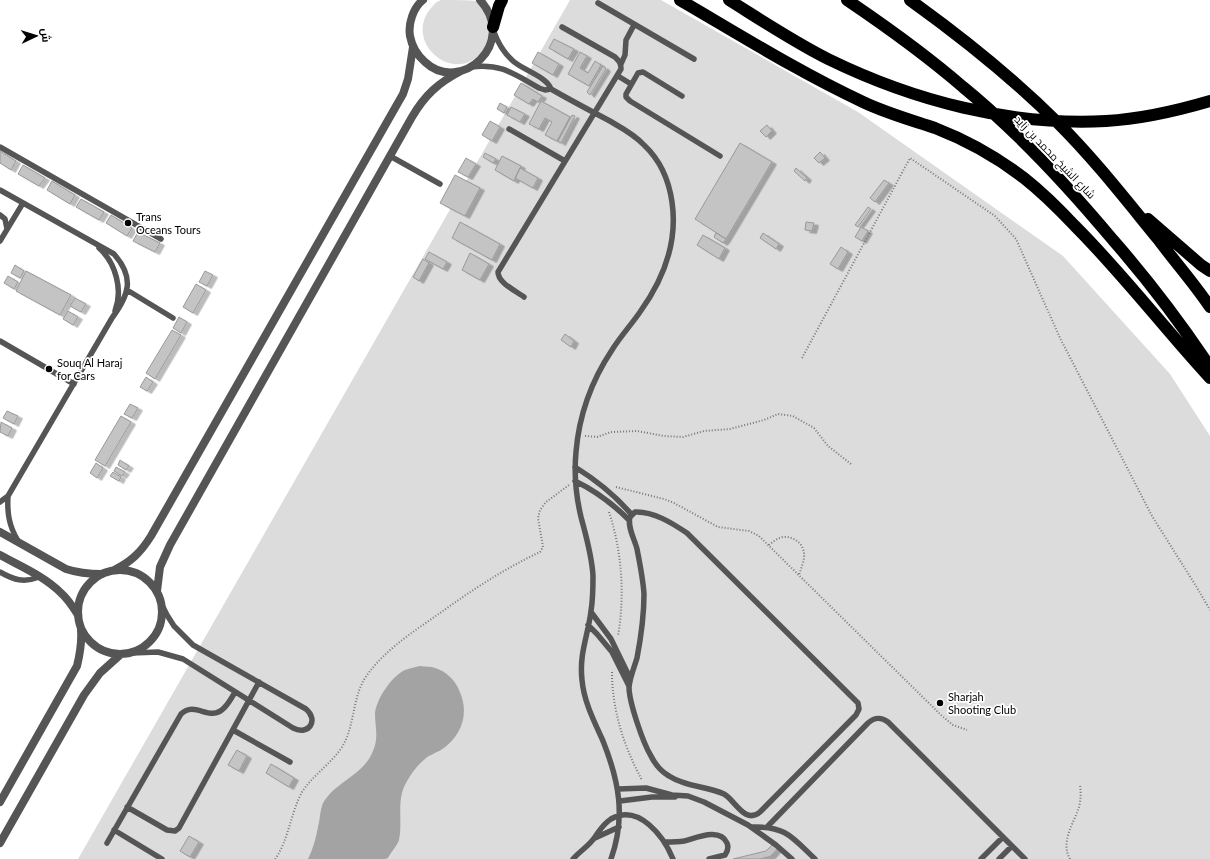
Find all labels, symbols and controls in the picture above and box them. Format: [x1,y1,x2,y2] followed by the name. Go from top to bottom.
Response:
[16,16,56,56] north arrow
[39,28,53,43] text: ش
[1011,112,1098,202] street label: شارع الشيخ محمد بن زايد
[136,210,201,236] place label: Trans Oceans Tours
[123,218,133,228] marker: Trans Oceans Tours
[57,356,123,382] place label: Souq Al Haraj for Cars
[44,364,54,374] marker: Souq Al Haraj for Cars
[948,690,1016,716] place label: Sharjah Shooting Club
[935,698,945,708] marker: Sharjah Shooting Club

